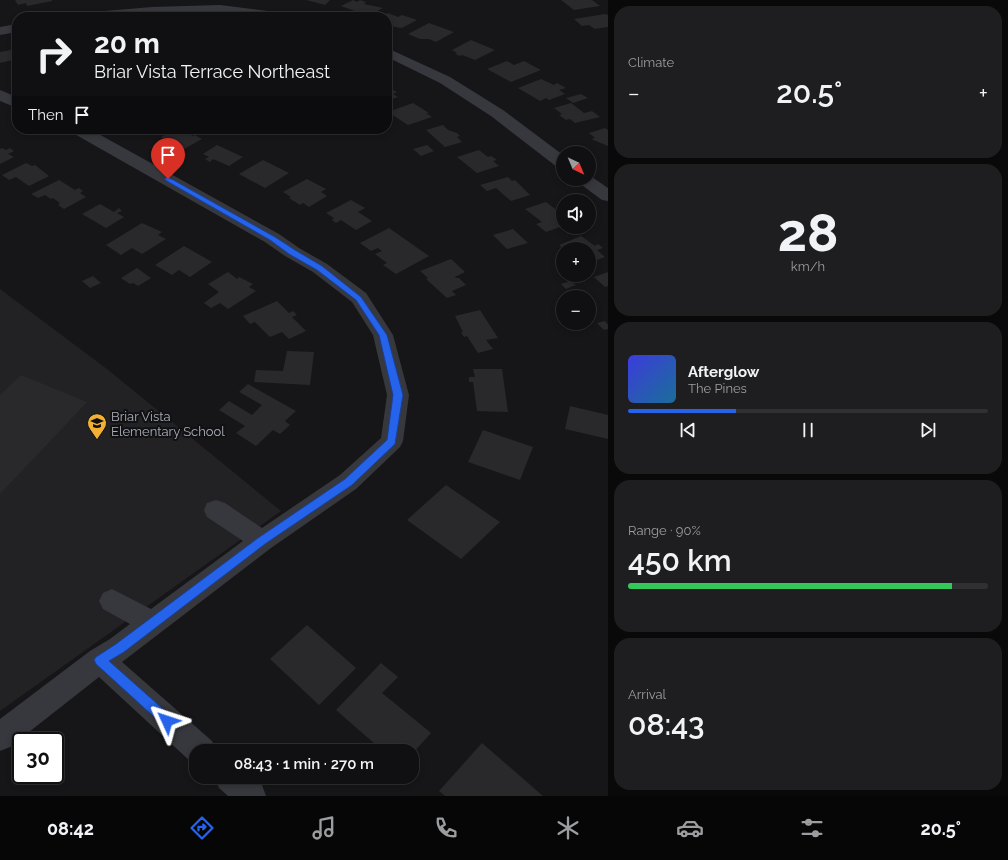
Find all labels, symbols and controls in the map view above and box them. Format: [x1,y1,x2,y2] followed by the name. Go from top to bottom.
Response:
[94,27,160,60] text: 20 m
[28,28,80,80] icon: right
[628,55,674,70] text: Climate
[94,61,330,82] text: Briar Vista Terrace Northeast
[776,75,842,110] text: 20.5°
[628,80,640,106] text: −
[979,80,988,106] text: +
[71,104,93,126] icon: arrive
[28,106,63,124] text: Then
[151,138,185,179] pin
[157,144,179,166] icon: arrive
[556,146,596,186] north arrow
[556,146,596,330] map controls
[556,194,596,234] button: sound
[778,202,838,263] text: 28
[556,242,596,282] button: +
[791,259,825,274] text: km/h
[556,290,596,330] button: −
[688,363,759,381] text: Afterglow
[688,381,747,396] text: The Pines
[111,409,225,439] place label: Briar Vista Elementary School
[86,412,108,440] school or university icon: Briar Vista Elementary School
[677,419,699,441] icon: previous
[797,419,819,441] icon: pause
[917,419,939,441] icon: next
[628,523,701,538] text: Range · 90%
[628,543,732,578] text: 450 km
[628,687,666,702] text: Arrival
[146,700,188,742] position arrow
[628,707,705,742] text: 08:43
[12,732,64,784] speed limit sign: 30
[234,755,374,773] text: 08:43 · 1 min · 270 m
[188,814,216,842] icon: directions
[310,814,338,842] icon: music
[432,814,460,842] icon: phone
[554,814,582,842] icon: climate
[676,814,704,842] icon: car
[798,814,826,842] icon: filters
[47,818,94,839] text: 08:42
[921,818,961,839] text: 20.5°

